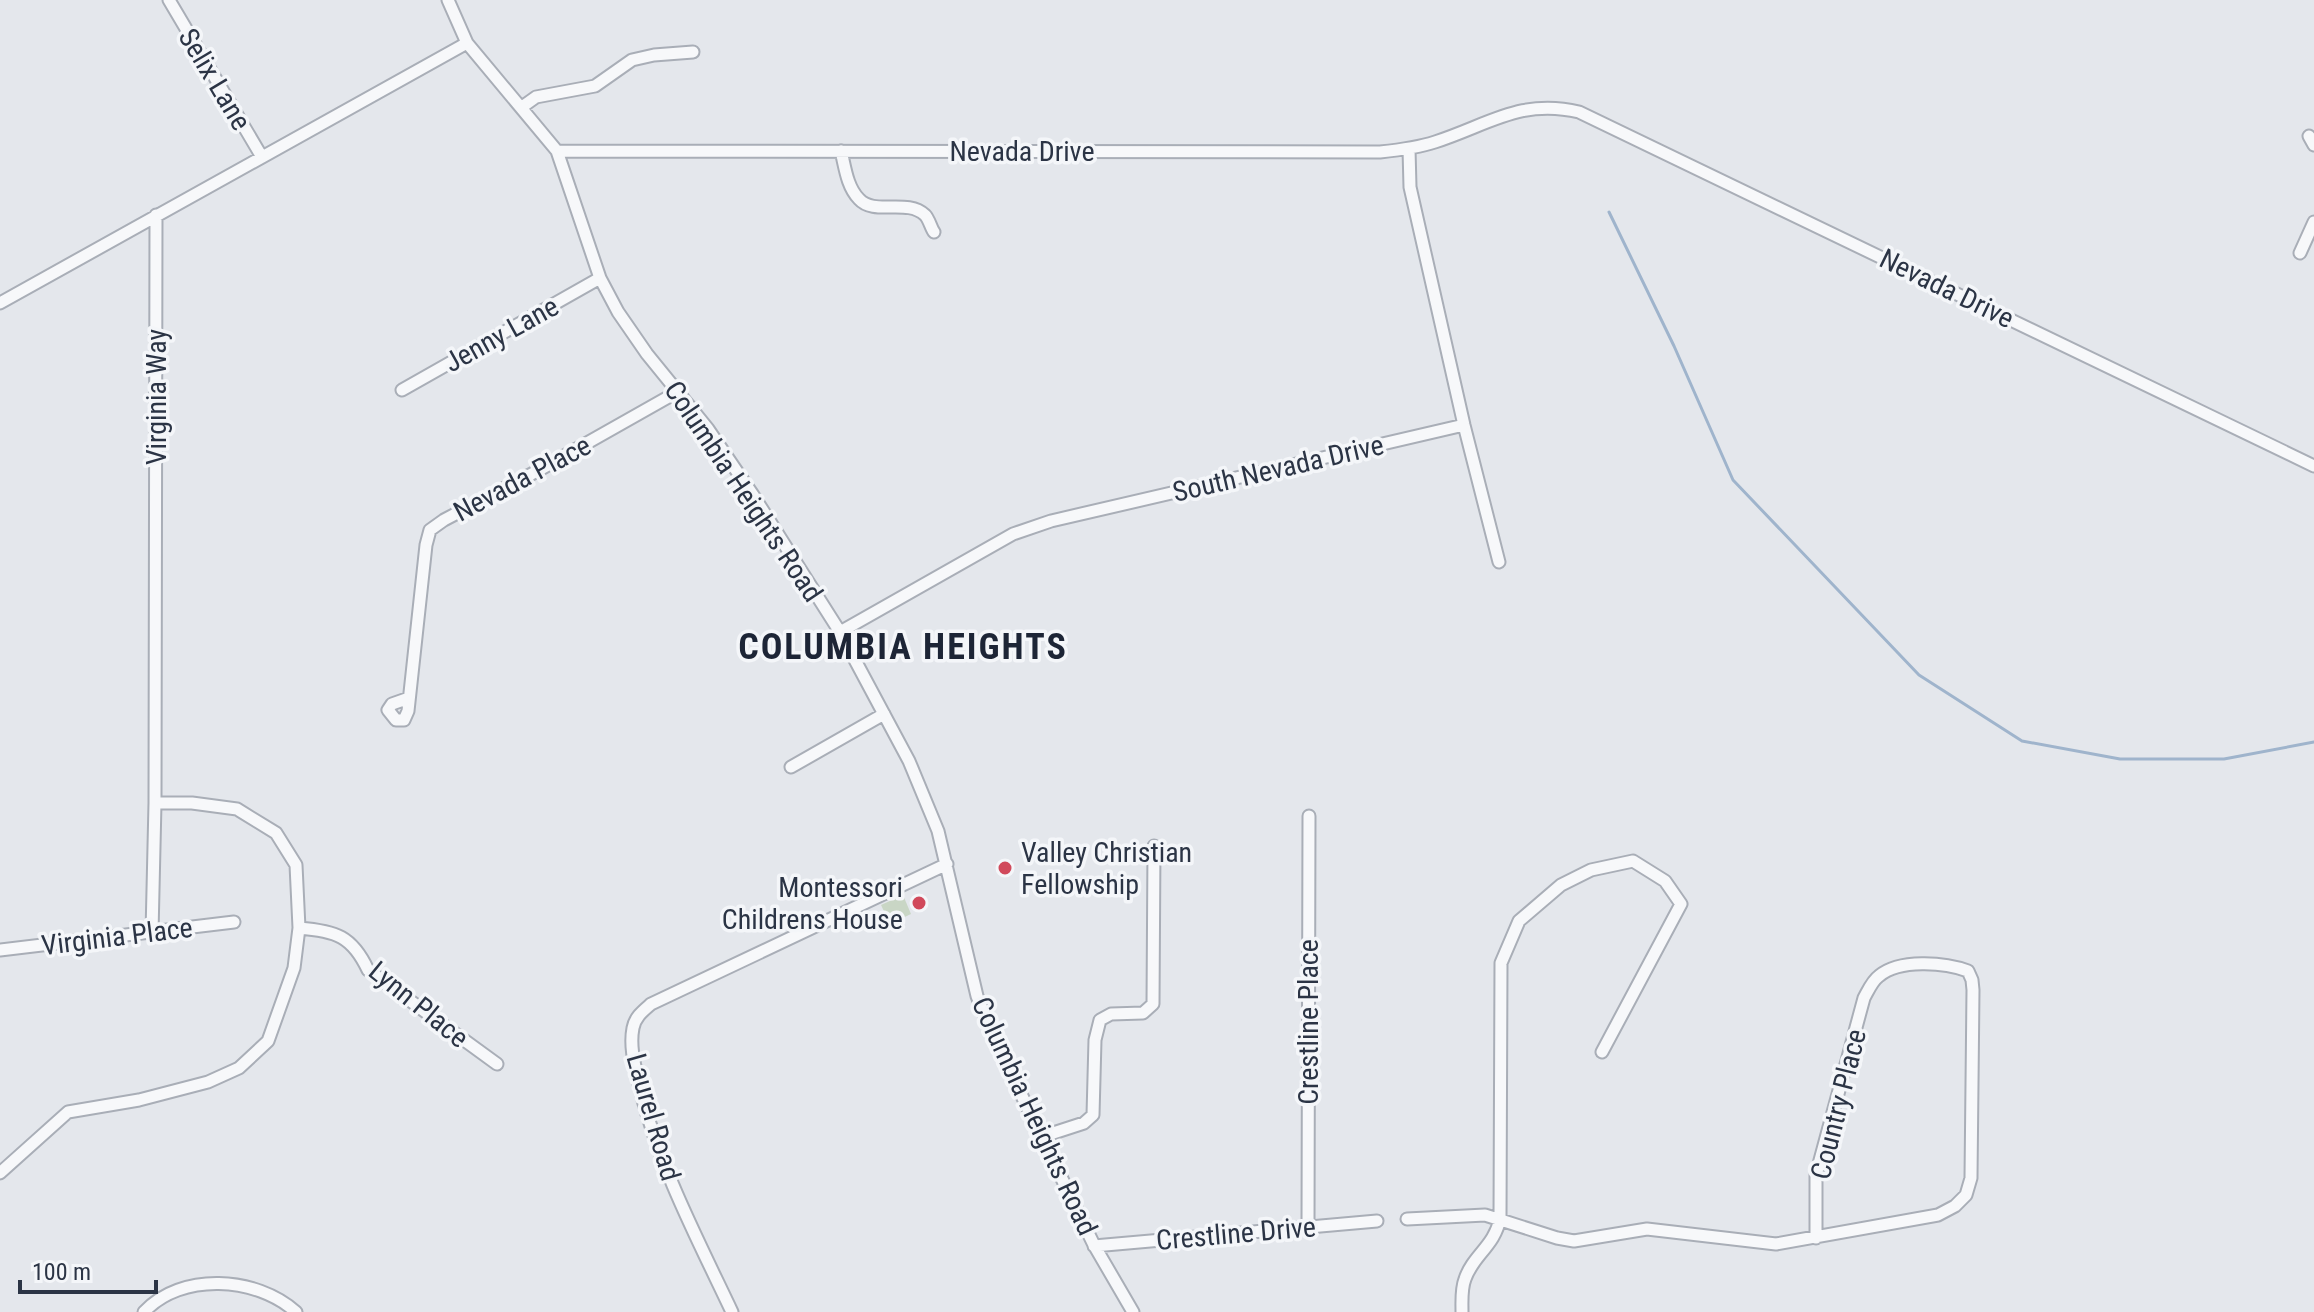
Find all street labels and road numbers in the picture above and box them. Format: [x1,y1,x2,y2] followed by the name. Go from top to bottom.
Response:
[171,22,258,136] street label: Selix Lane
[949,135,1095,168] street label: Nevada Drive
[1874,242,2019,335] street label: Nevada Drive
[438,290,564,379] street label: Jenny Lane
[140,329,173,465] street label: Virginia Way
[657,375,830,608] street label: Columbia Heights Road
[1169,428,1387,509] street label: South Nevada Drive
[448,429,596,528] street label: Nevada Place
[40,911,194,962] street label: Virginia Place
[1292,939,1325,1105] street label: Crestline Place
[362,954,475,1054] street label: Lynn Place
[965,992,1104,1241] street label: Columbia Heights Road
[1804,1026,1873,1183] street label: Country Place
[620,1050,687,1185] street label: Laurel Road
[1155,1210,1317,1257] street label: Crestline Drive

